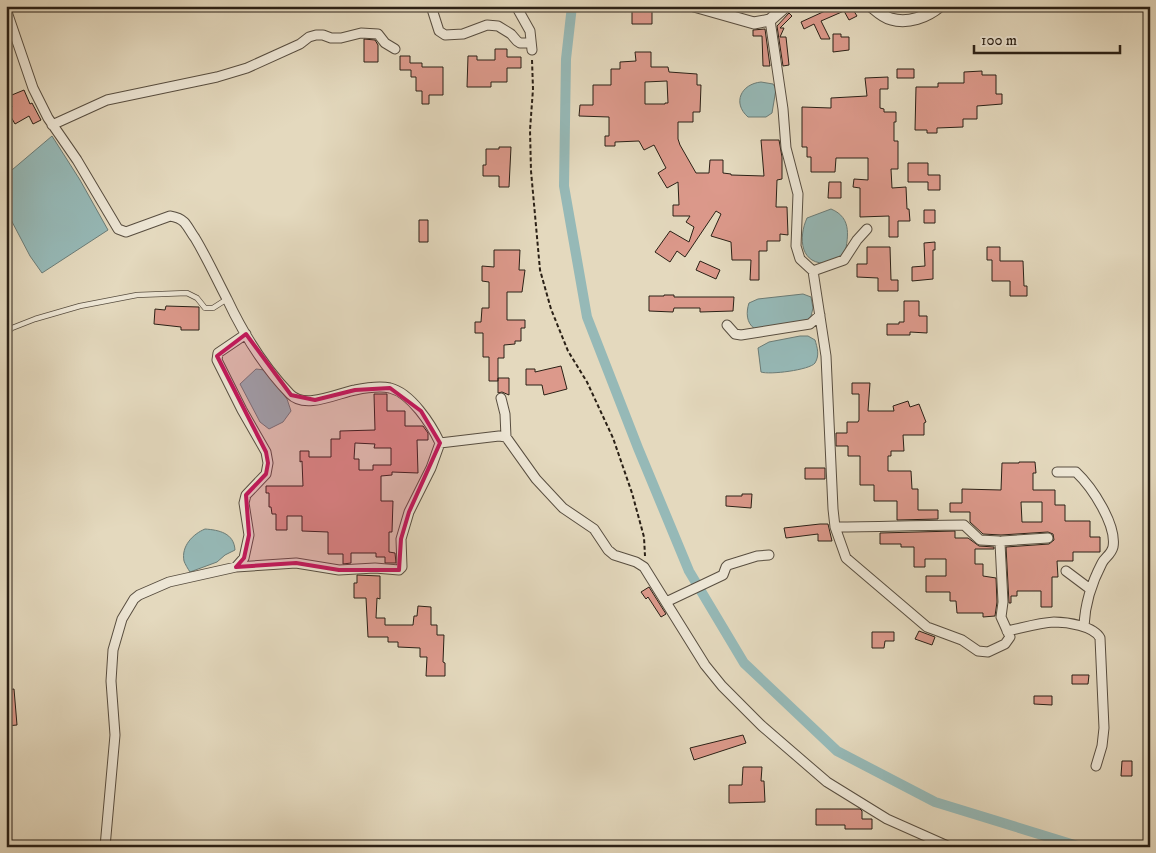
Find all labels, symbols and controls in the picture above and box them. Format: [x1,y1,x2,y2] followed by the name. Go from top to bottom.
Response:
[974,22,1120,54] scale bar
[981,31,1017,50] text: 100 m

